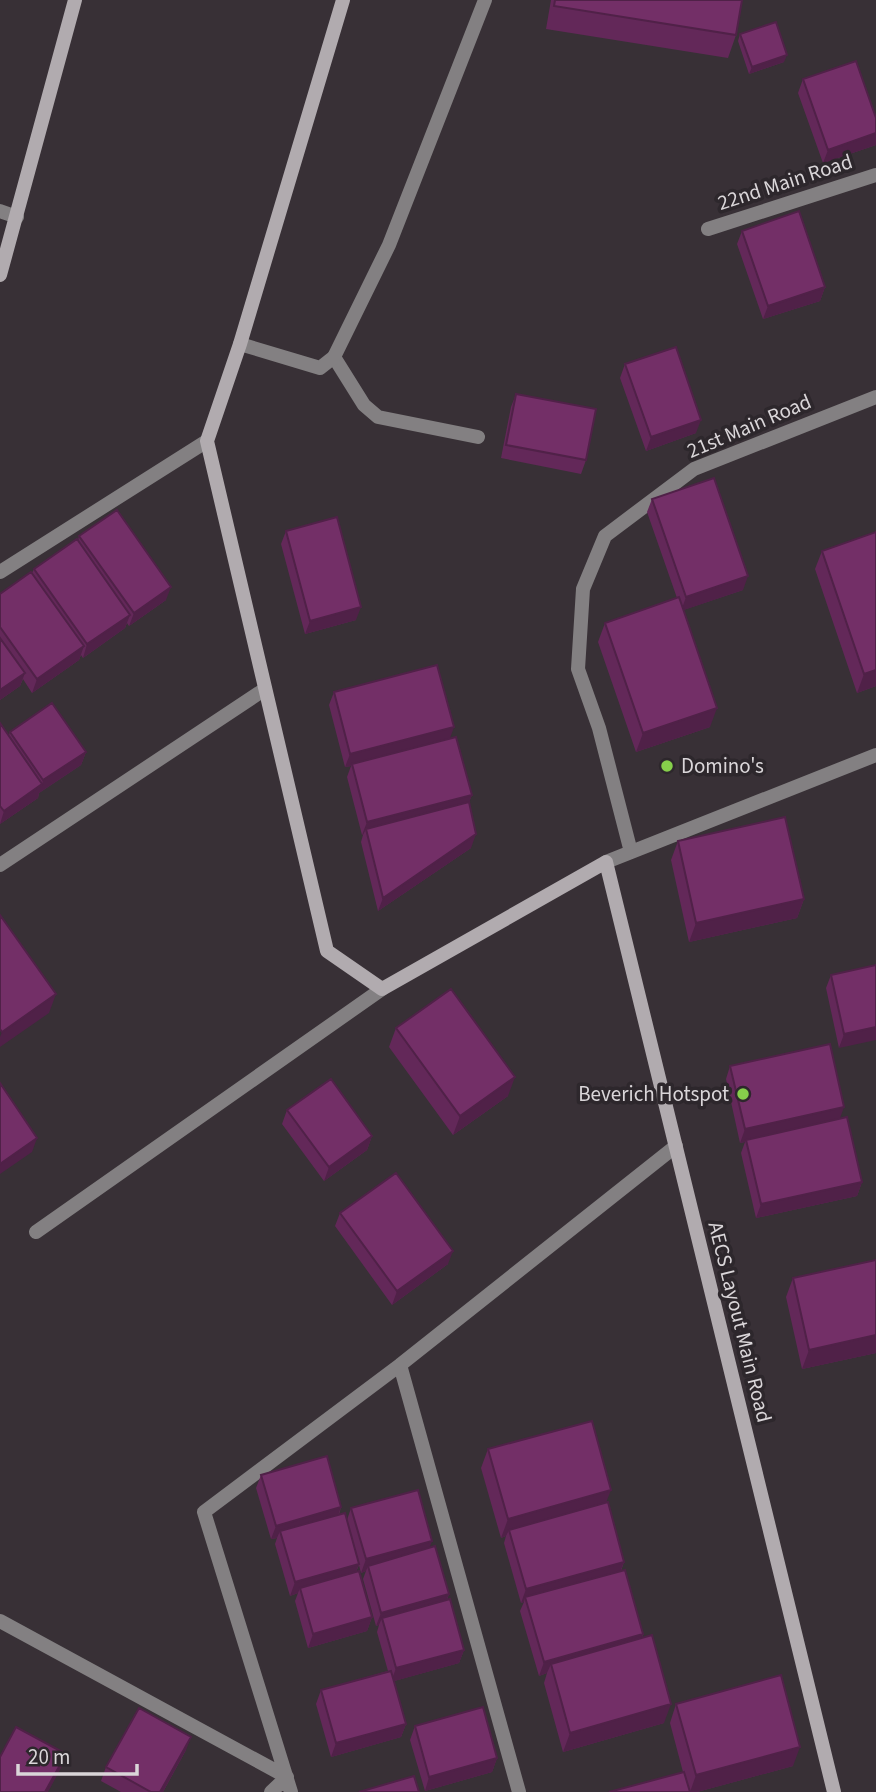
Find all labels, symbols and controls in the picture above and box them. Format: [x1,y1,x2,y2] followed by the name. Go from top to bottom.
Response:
[714,146,856,218] street label: 22nd Main Road
[682,386,816,466] street label: 21st Main Road
[681,751,764,781] place label: Domino's
[659,758,675,774] marker: Domino's
[578,1079,729,1109] place label: Beverich Hotspot
[735,1086,751,1102] marker: Beverich Hotspot
[701,1219,779,1425] street label: AECS Layout Main Road
[18,1732,136,1776] scale bar
[28,1742,70,1772] text: 20 m

